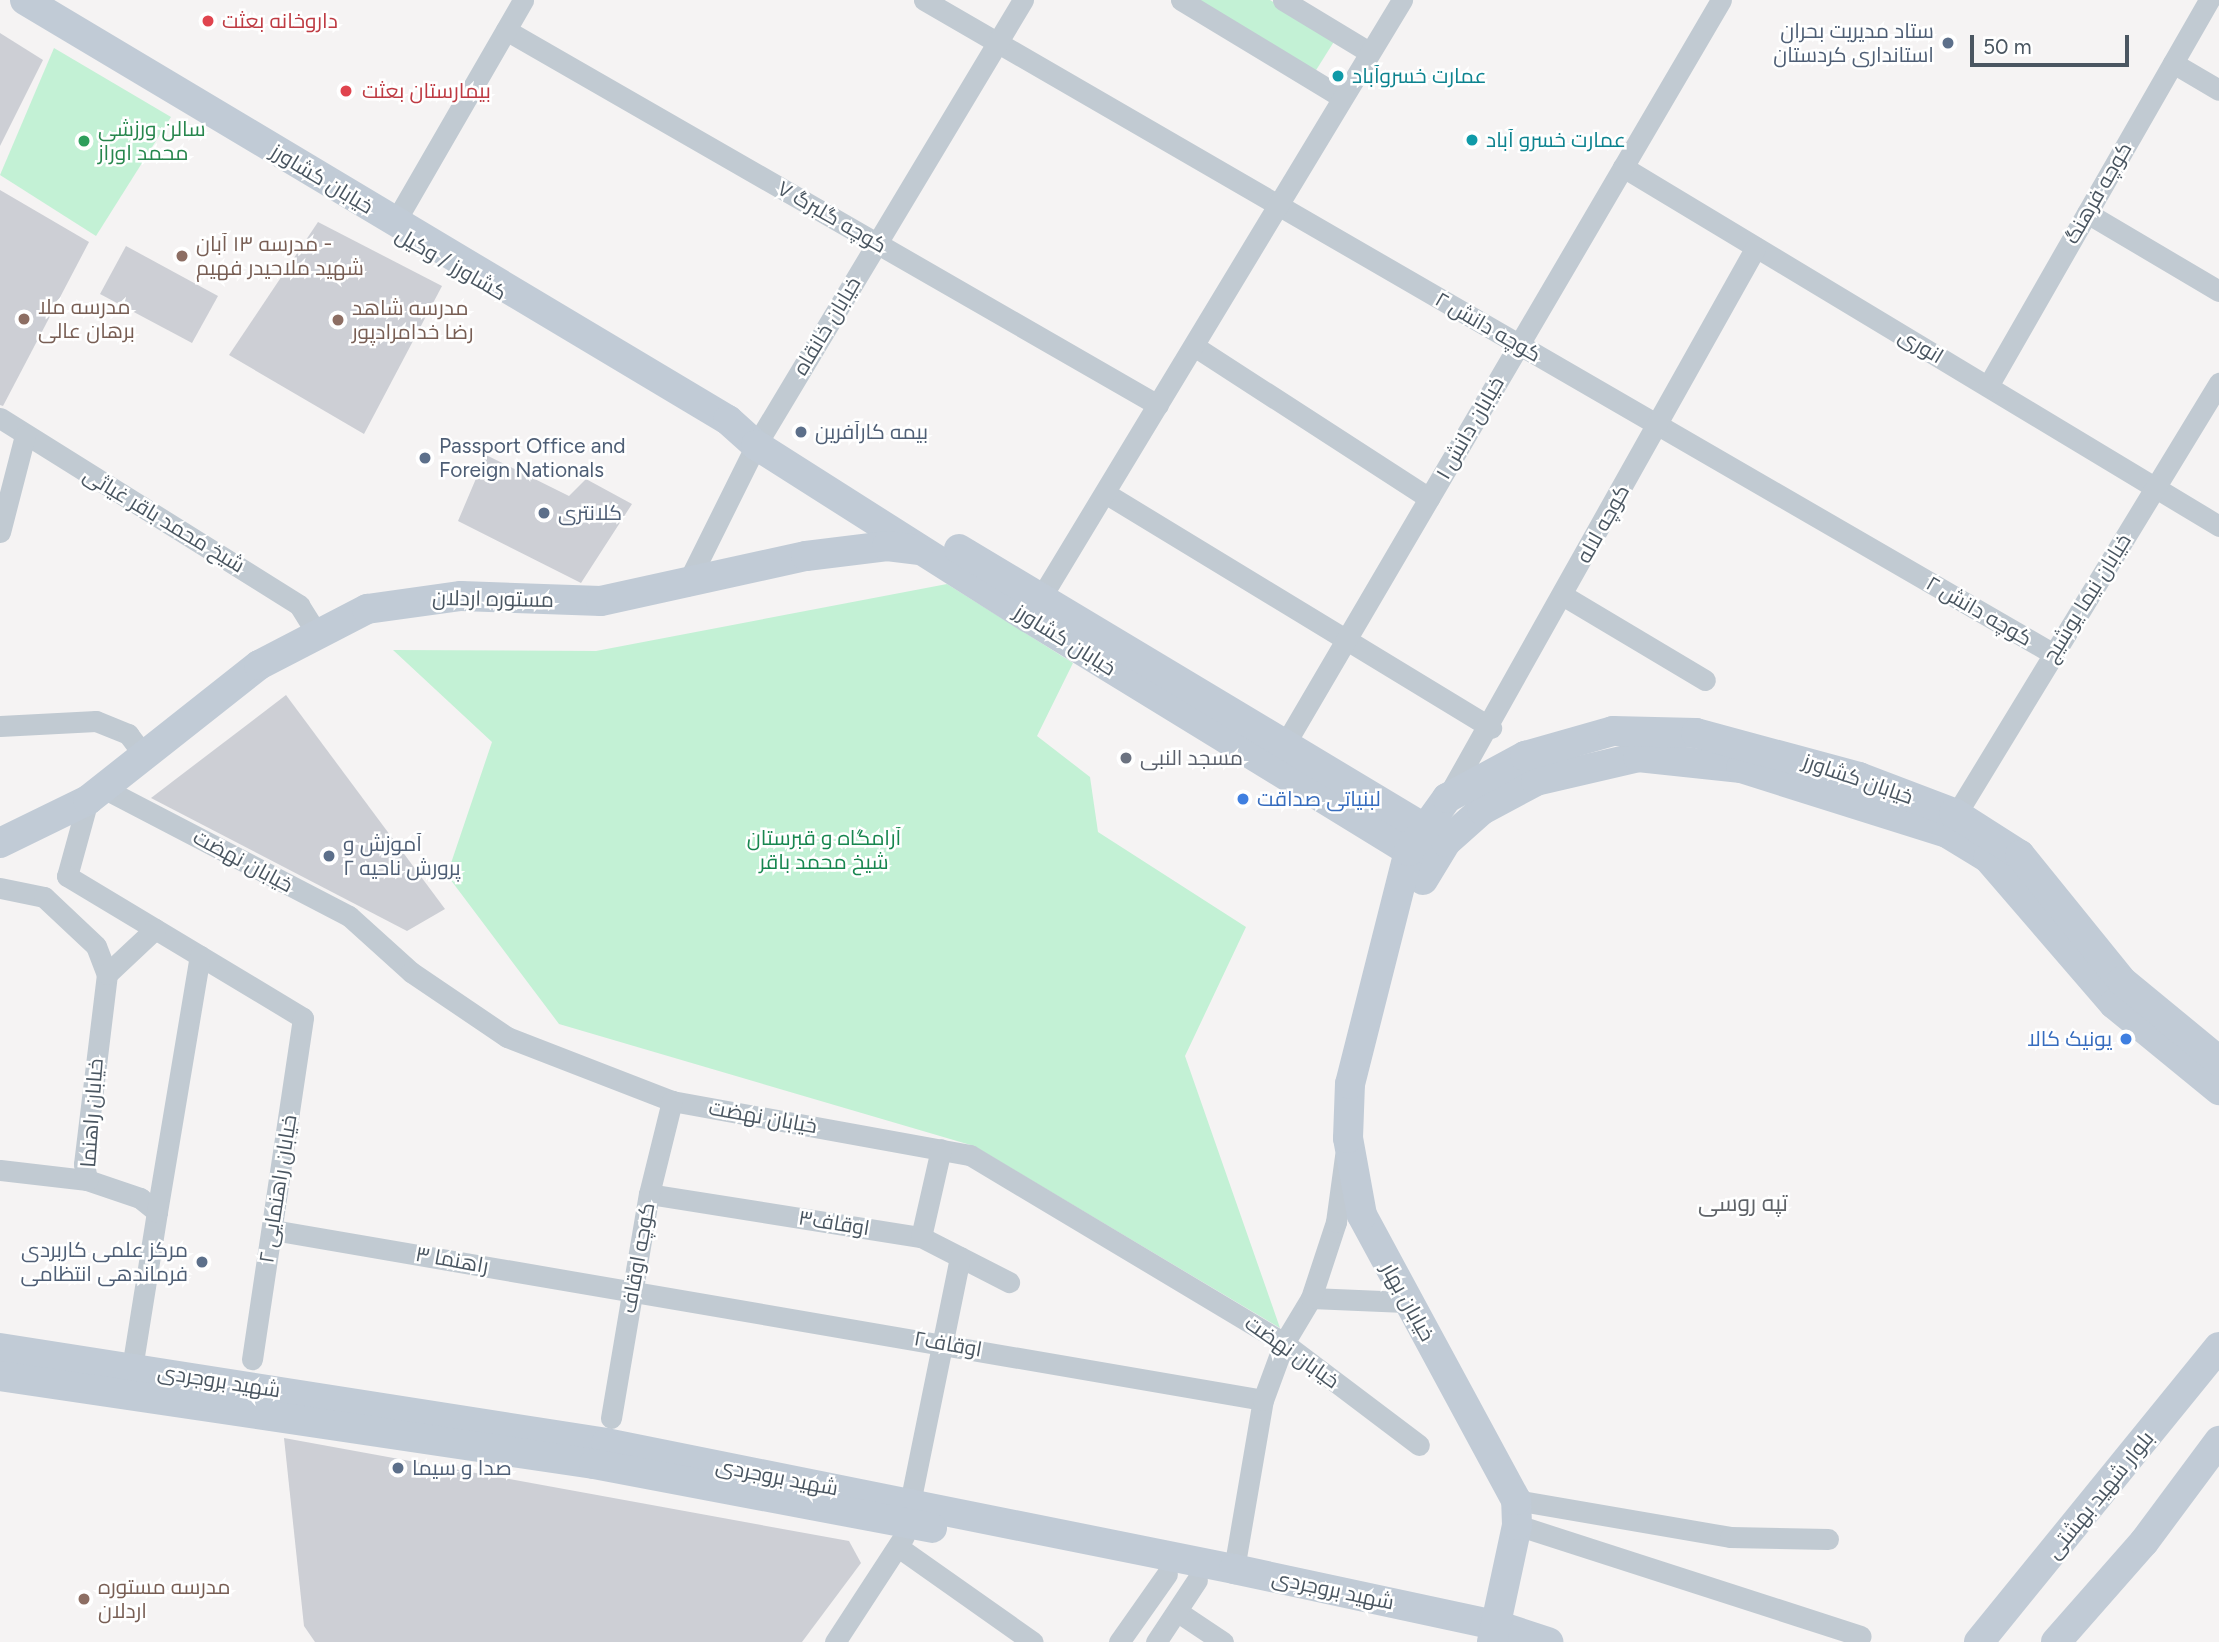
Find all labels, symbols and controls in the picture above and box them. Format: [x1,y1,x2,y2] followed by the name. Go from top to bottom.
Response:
[222,8,338,34] place label: داروخانه بعثت
[200,13,216,29] marker: داروخانه بعثت
[1773,18,1934,68] place label: ستاد مدیریت بحران استانداری کردستان
[1974,21,2133,65] scale bar
[1983,34,2032,59] text: 50 m
[1940,35,1956,51] marker: ستاد مدیریت بحران استانداری کردستان
[1352,63,1487,89] place label: عمارت خسروآباد
[1330,68,1346,84] marker: عمارت خسروآباد
[362,78,491,104] place label: بیمارستان بعثت
[336,81,356,101] marker: بیمارستان بعثت
[98,116,206,166] place label: سالن ورزشی محمد اوراز
[1486,127,1626,153] place label: عمارت خسرو آباد
[1464,132,1480,148] marker: عمارت خسرو آباد
[76,133,92,149] marker: سالن ورزشی محمد اوراز
[2059,138,2137,248] street label: کوچه فرهنگ
[266,139,378,219] street label: خیابان کشاورز
[773,176,891,258] street label: کوچه گلبرگ ۷
[391,222,511,306] street label: کشاورز / وکیل
[196,231,364,281] place label: مدرسه ۱۳ آبان - شهید ملاحیدر فهیم
[174,248,190,264] marker: مدرسه ۱۳ آبان - شهید ملاحیدر فهیم
[788,272,866,380] street label: خیابان خانقاه
[1431,287,1545,367] street label: کوچه دانش ۲
[38,294,135,344] place label: مدرسه ملا برهان عالی
[352,295,474,345] place label: مدرسه شاهد رضا خدامرادپور
[16,311,32,327] marker: مدرسه ملا برهان عالی
[330,312,346,328] marker: مدرسه شاهد رضا خدامرادپور
[1894,323,1948,369] street label: انوری
[1431,372,1509,484] street label: خیابان دانش ۱
[815,419,928,445] place label: بیمه کارآفرین
[793,424,809,440] marker: بیمه کارآفرین
[439,433,625,483] place label: Passport Office and Foreign Nationals
[417,450,433,466] marker: Passport Office and Foreign Nationals
[79,462,249,578] street label: شیخ محمد باقر غیاثی
[1571,480,1635,568] street label: کوچه لاله
[558,500,622,526] place label: کلانتری
[536,505,552,521] marker: کلانتری
[2037,529,2137,667] street label: خیابان نیما یوشیج
[1922,571,2036,651] street label: کوچه دانش ۲
[432,585,554,613] street label: مستوره اردلان
[1010,599,1120,681] street label: خیابان کشاورز
[1140,745,1243,771] place label: مسجد النبی
[1800,748,1916,810] street label: خیابان کشاورز
[1118,750,1134,766] marker: مسجد النبی
[1257,786,1381,812] place label: لبنیاتی ‌صداقت
[1235,791,1251,807] marker: لبنیاتی ‌صداقت
[189,824,297,898] street label: خیابان نهضت
[747,825,901,875] park label: آرامگاه و قبرستان شیخ محمد باقر
[343,831,461,881] place label: آموزش و پرورش ناحیه ۲
[321,848,337,864] marker: آموزش و پرورش ناحیه ۲
[2027,1026,2112,1052] place label: یونیک کالا
[2118,1031,2134,1047] marker: یونیک کالا
[76,1058,108,1168] street label: خیابان راهنما
[707,1095,819,1139] street label: خیابان نهضت
[254,1113,302,1265] street label: خیابان راهنمایی ۲
[1698,1189,1788,1217] district label: تپه روسی
[616,1201,660,1315] street label: کوچه اوقاف
[797,1205,871,1241] street label: اوقاف۳
[21,1237,188,1287] place label: مرکز علمی کاربردی فرماندهی انتظامی
[413,1241,491,1279] street label: راهنما ۳
[194,1254,210,1270] marker: مرکز علمی کاربردی فرماندهی انتظامی
[1376,1258,1440,1346] street label: خیابان بهار
[1240,1310,1344,1394] street label: خیابان نهضت
[912,1326,984,1362] street label: اوقاف۲
[156,1359,282,1403] street label: شهید بروجردی
[2041,1426,2159,1564] street label: بلوار شهید بهشتی
[714,1453,840,1501] street label: شهید بروجردی
[412,1455,512,1481] place label: صدا و سیما
[390,1460,406,1476] marker: صدا و سیما
[1270,1565,1396,1615] street label: شهید بروجردی
[98,1574,231,1624] place label: مدرسه مستوره اردلان
[76,1591,92,1607] marker: مدرسه مستوره اردلان

